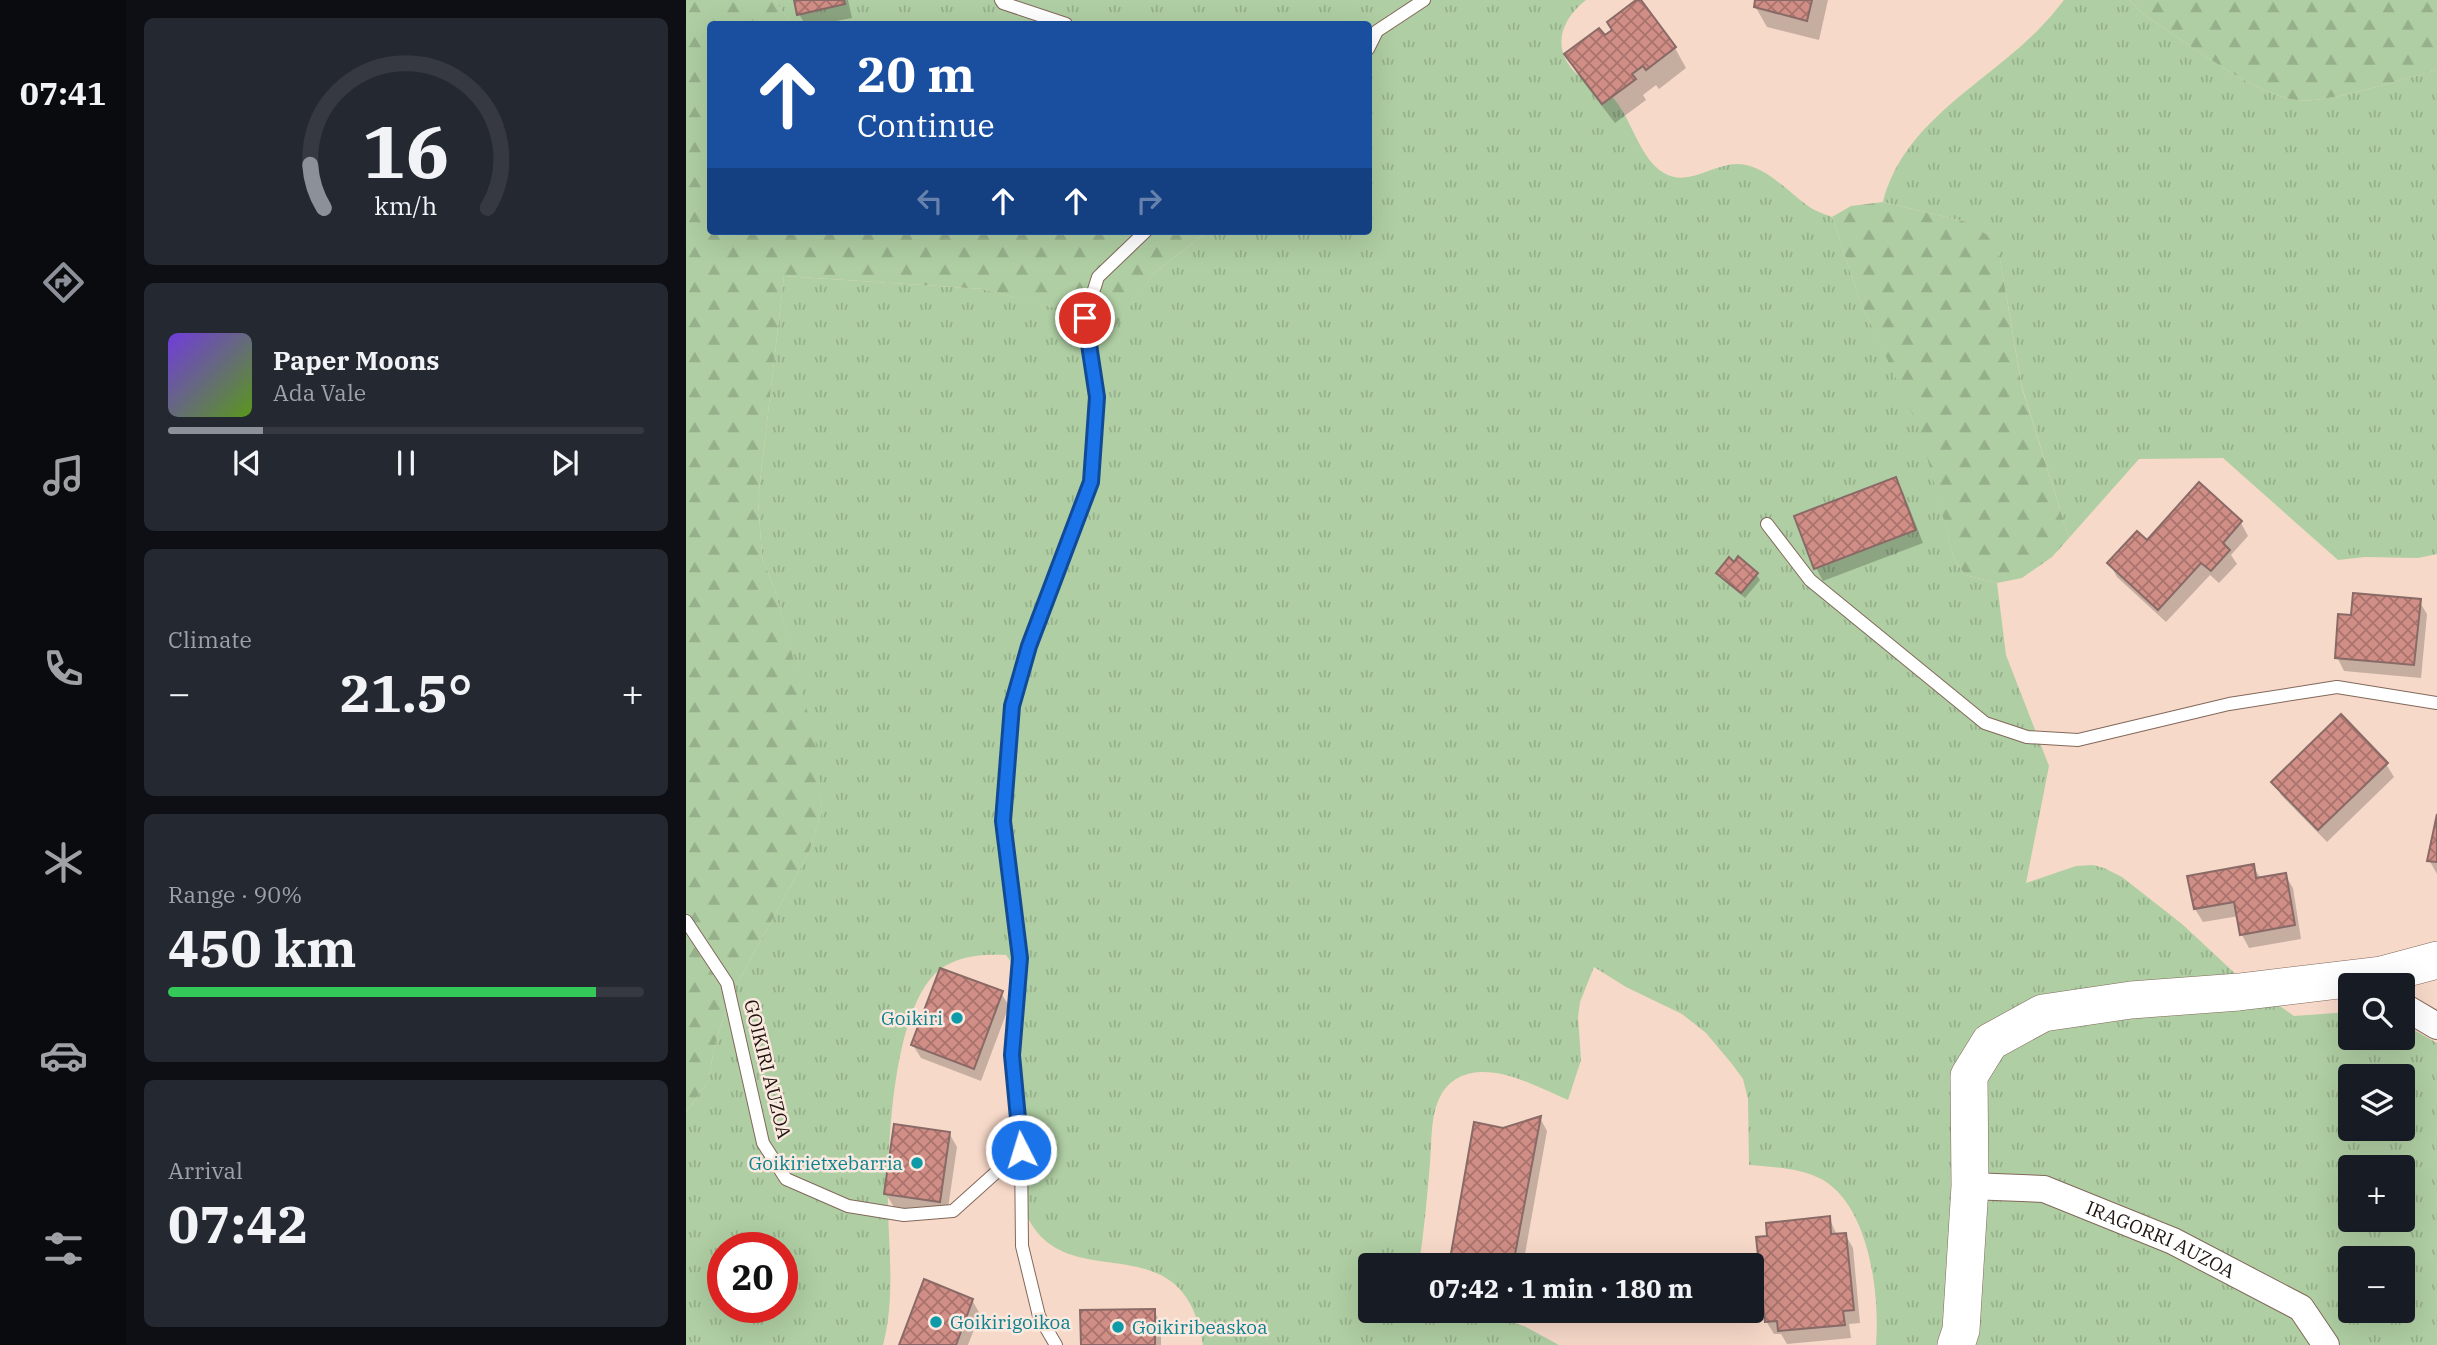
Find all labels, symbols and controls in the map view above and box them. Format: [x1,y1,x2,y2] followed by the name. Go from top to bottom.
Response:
[857,42,975,105] text: 20 m
[742,49,833,140] icon: ahead
[20,72,106,114] text: 07:41
[362,103,450,198] text: 16
[857,104,995,146] text: Continue
[911,182,949,220] icon: left
[984,182,1022,220] icon: ahead
[1057,182,1095,220] icon: ahead
[1130,182,1168,220] icon: right
[374,189,438,222] text: km/h
[39,258,88,307] icon: directions
[1055,288,1115,348] pin
[1066,299,1104,337] icon: arrive
[273,343,440,377] text: Paper Moons
[273,377,366,407] text: Ada Vale
[228,444,266,482] icon: previous
[387,444,425,482] icon: pause
[546,444,584,482] icon: next
[39,451,88,500] icon: music
[168,624,252,654] text: Climate
[39,644,88,693] icon: phone
[340,659,472,726] text: 21.5°
[168,668,191,717] text: −
[621,668,644,717] text: +
[39,838,88,887] icon: climate
[168,879,302,909] text: Range · 90%
[168,914,357,981] text: 450 km
[2338,973,2415,1323] map controls
[2338,973,2415,1050] button: search
[739,997,797,1141] street label: GOIKIRI AUZOA
[881,1006,943,1030] place label: Goikiri
[949,1010,965,1026] marker: Goikiri
[39,1031,88,1080] icon: car
[2338,1064,2415,1141] button: layers
[984,1113,1058,1187] position arrow
[749,1151,903,1175] place label: Goikirietxebarria
[168,1155,243,1185] text: Arrival
[909,1155,925,1171] marker: Goikirietxebarria
[2338,1155,2415,1232] button: +
[168,1190,309,1257] text: 07:42
[2083,1195,2239,1283] street label: IRAGORRI AUZOA
[39,1224,88,1273] icon: filters
[707,1232,798,1323] speed limit sign: 20
[2338,1246,2415,1323] button: −
[1429,1271,1693,1305] text: 07:42 · 1 min · 180 m
[950,1310,1071,1334] place label: Goikirigoikoa
[928,1314,944,1330] marker: Goikirigoikoa
[1132,1315,1268,1339] place label: Goikiribeaskoa
[1110,1319,1126,1335] marker: Goikiribeaskoa

